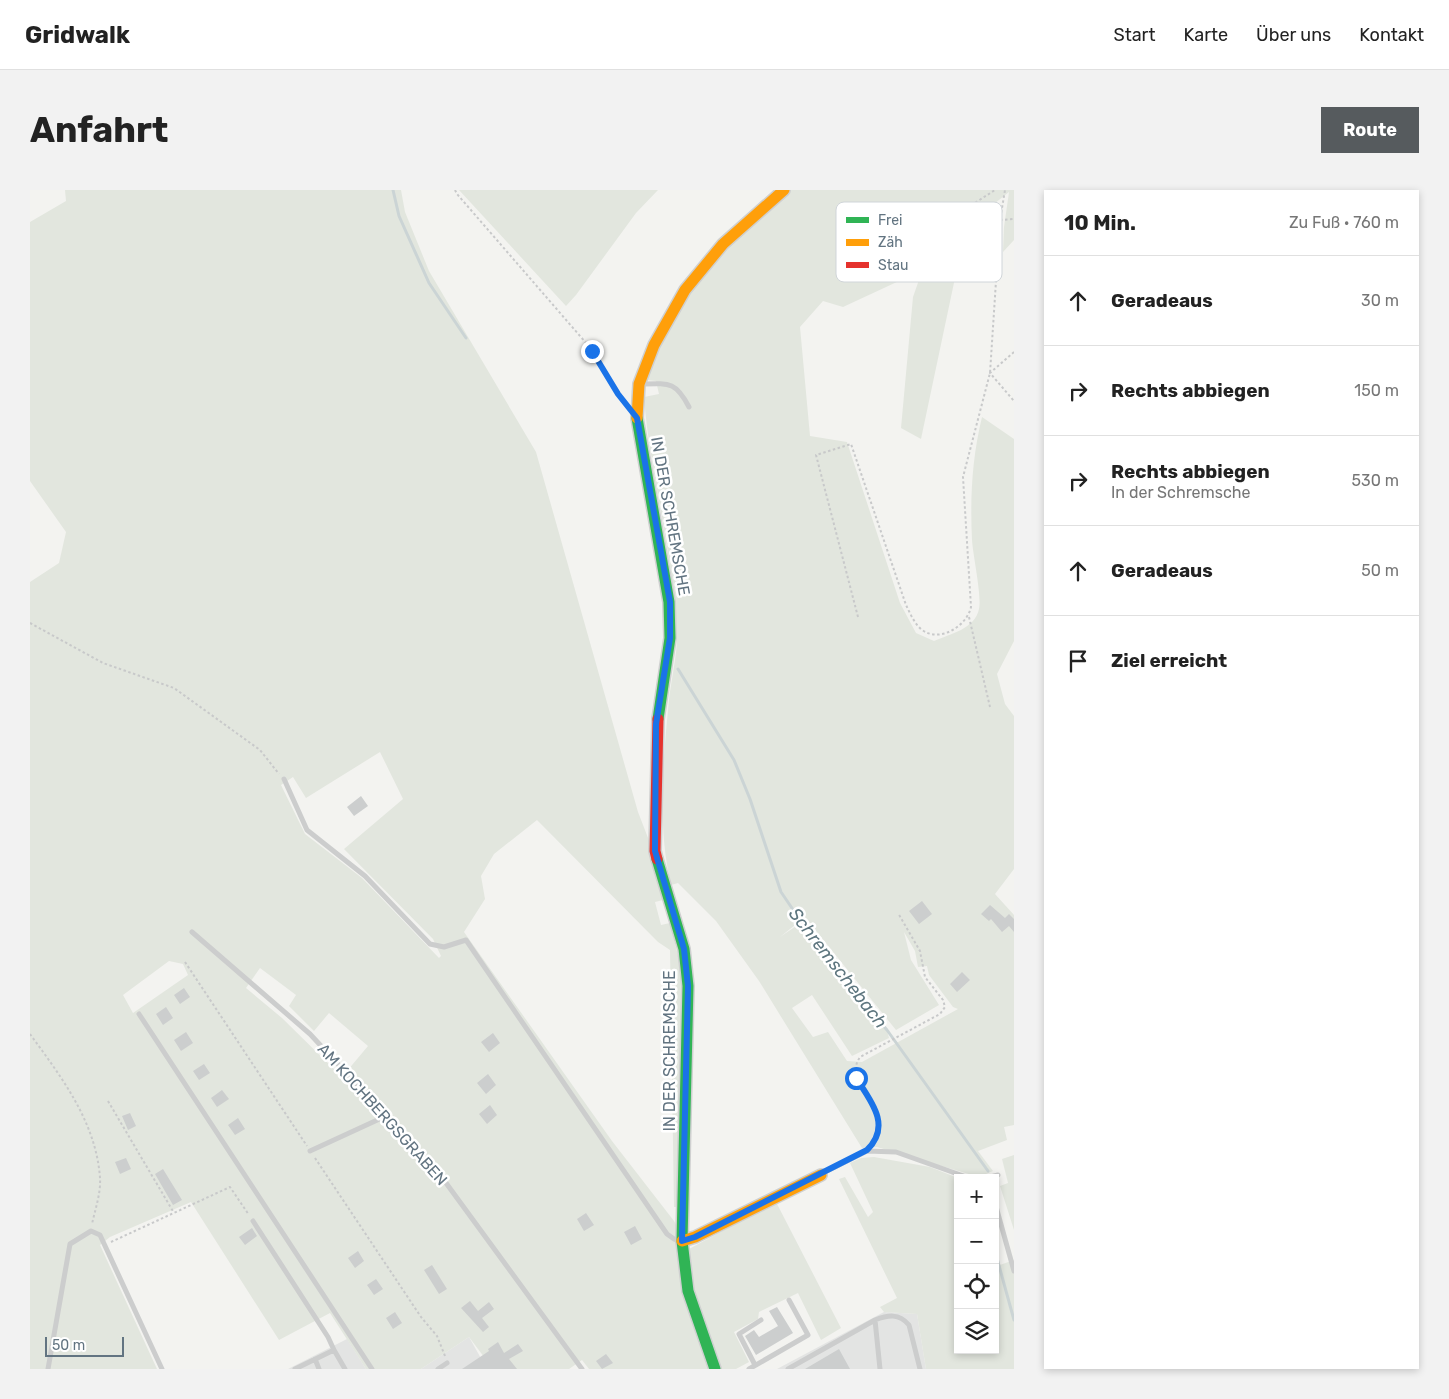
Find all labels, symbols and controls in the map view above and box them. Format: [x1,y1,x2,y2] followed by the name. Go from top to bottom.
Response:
[25,21,130,49] text: Gridwalk
[1113,24,1156,46] text: Start
[1184,24,1228,46] text: Karte
[1256,24,1331,46] text: Über uns
[1359,24,1424,46] text: Kontakt
[1321,107,1419,153] button: Route
[30,109,168,151] text: Anfahrt
[836,202,1002,282] legend
[1064,210,1136,235] text: 10 Min.
[878,212,902,229] text: Frei
[1289,213,1399,232] text: Zu Fuß · 760 m
[878,234,903,251] text: Zäh
[878,257,908,274] text: Stau
[1064,287,1092,315] icon: ahead
[1111,289,1213,312] text: Geradeaus
[1361,291,1399,310] text: 30 m
[581,340,604,363] route end
[1064,377,1092,405] icon: right
[1111,379,1270,402] text: Rechts abbiegen
[1354,381,1399,400] text: 150 m
[647,435,694,597] street label: IN DER SCHREMSCHE
[1111,460,1270,483] text: Rechts abbiegen
[1064,467,1092,495] icon: right
[1352,471,1399,490] text: 530 m
[1111,483,1250,502] text: In der Schremsche
[1064,557,1092,585] icon: ahead
[1111,559,1213,582] text: Geradeaus
[1361,561,1399,580] text: 50 m
[1064,647,1092,675] icon: arrive
[1111,649,1227,672] text: Ziel erreicht
[784,903,892,1033] water label: Schremschebach
[660,970,679,1132] street label: IN DER SCHREMSCHE
[314,1039,451,1189] street label: AM KOCHBERGSGRABEN
[845,1067,868,1090] route start
[954,1174,999,1354] map controls
[954,1174,999,1219] button: +
[954,1219,999,1264] button: −
[954,1264,999,1309] button: locate
[954,1309,999,1354] button: layers
[45,1334,124,1357] scale bar
[52,1337,85,1354] text: 50 m

